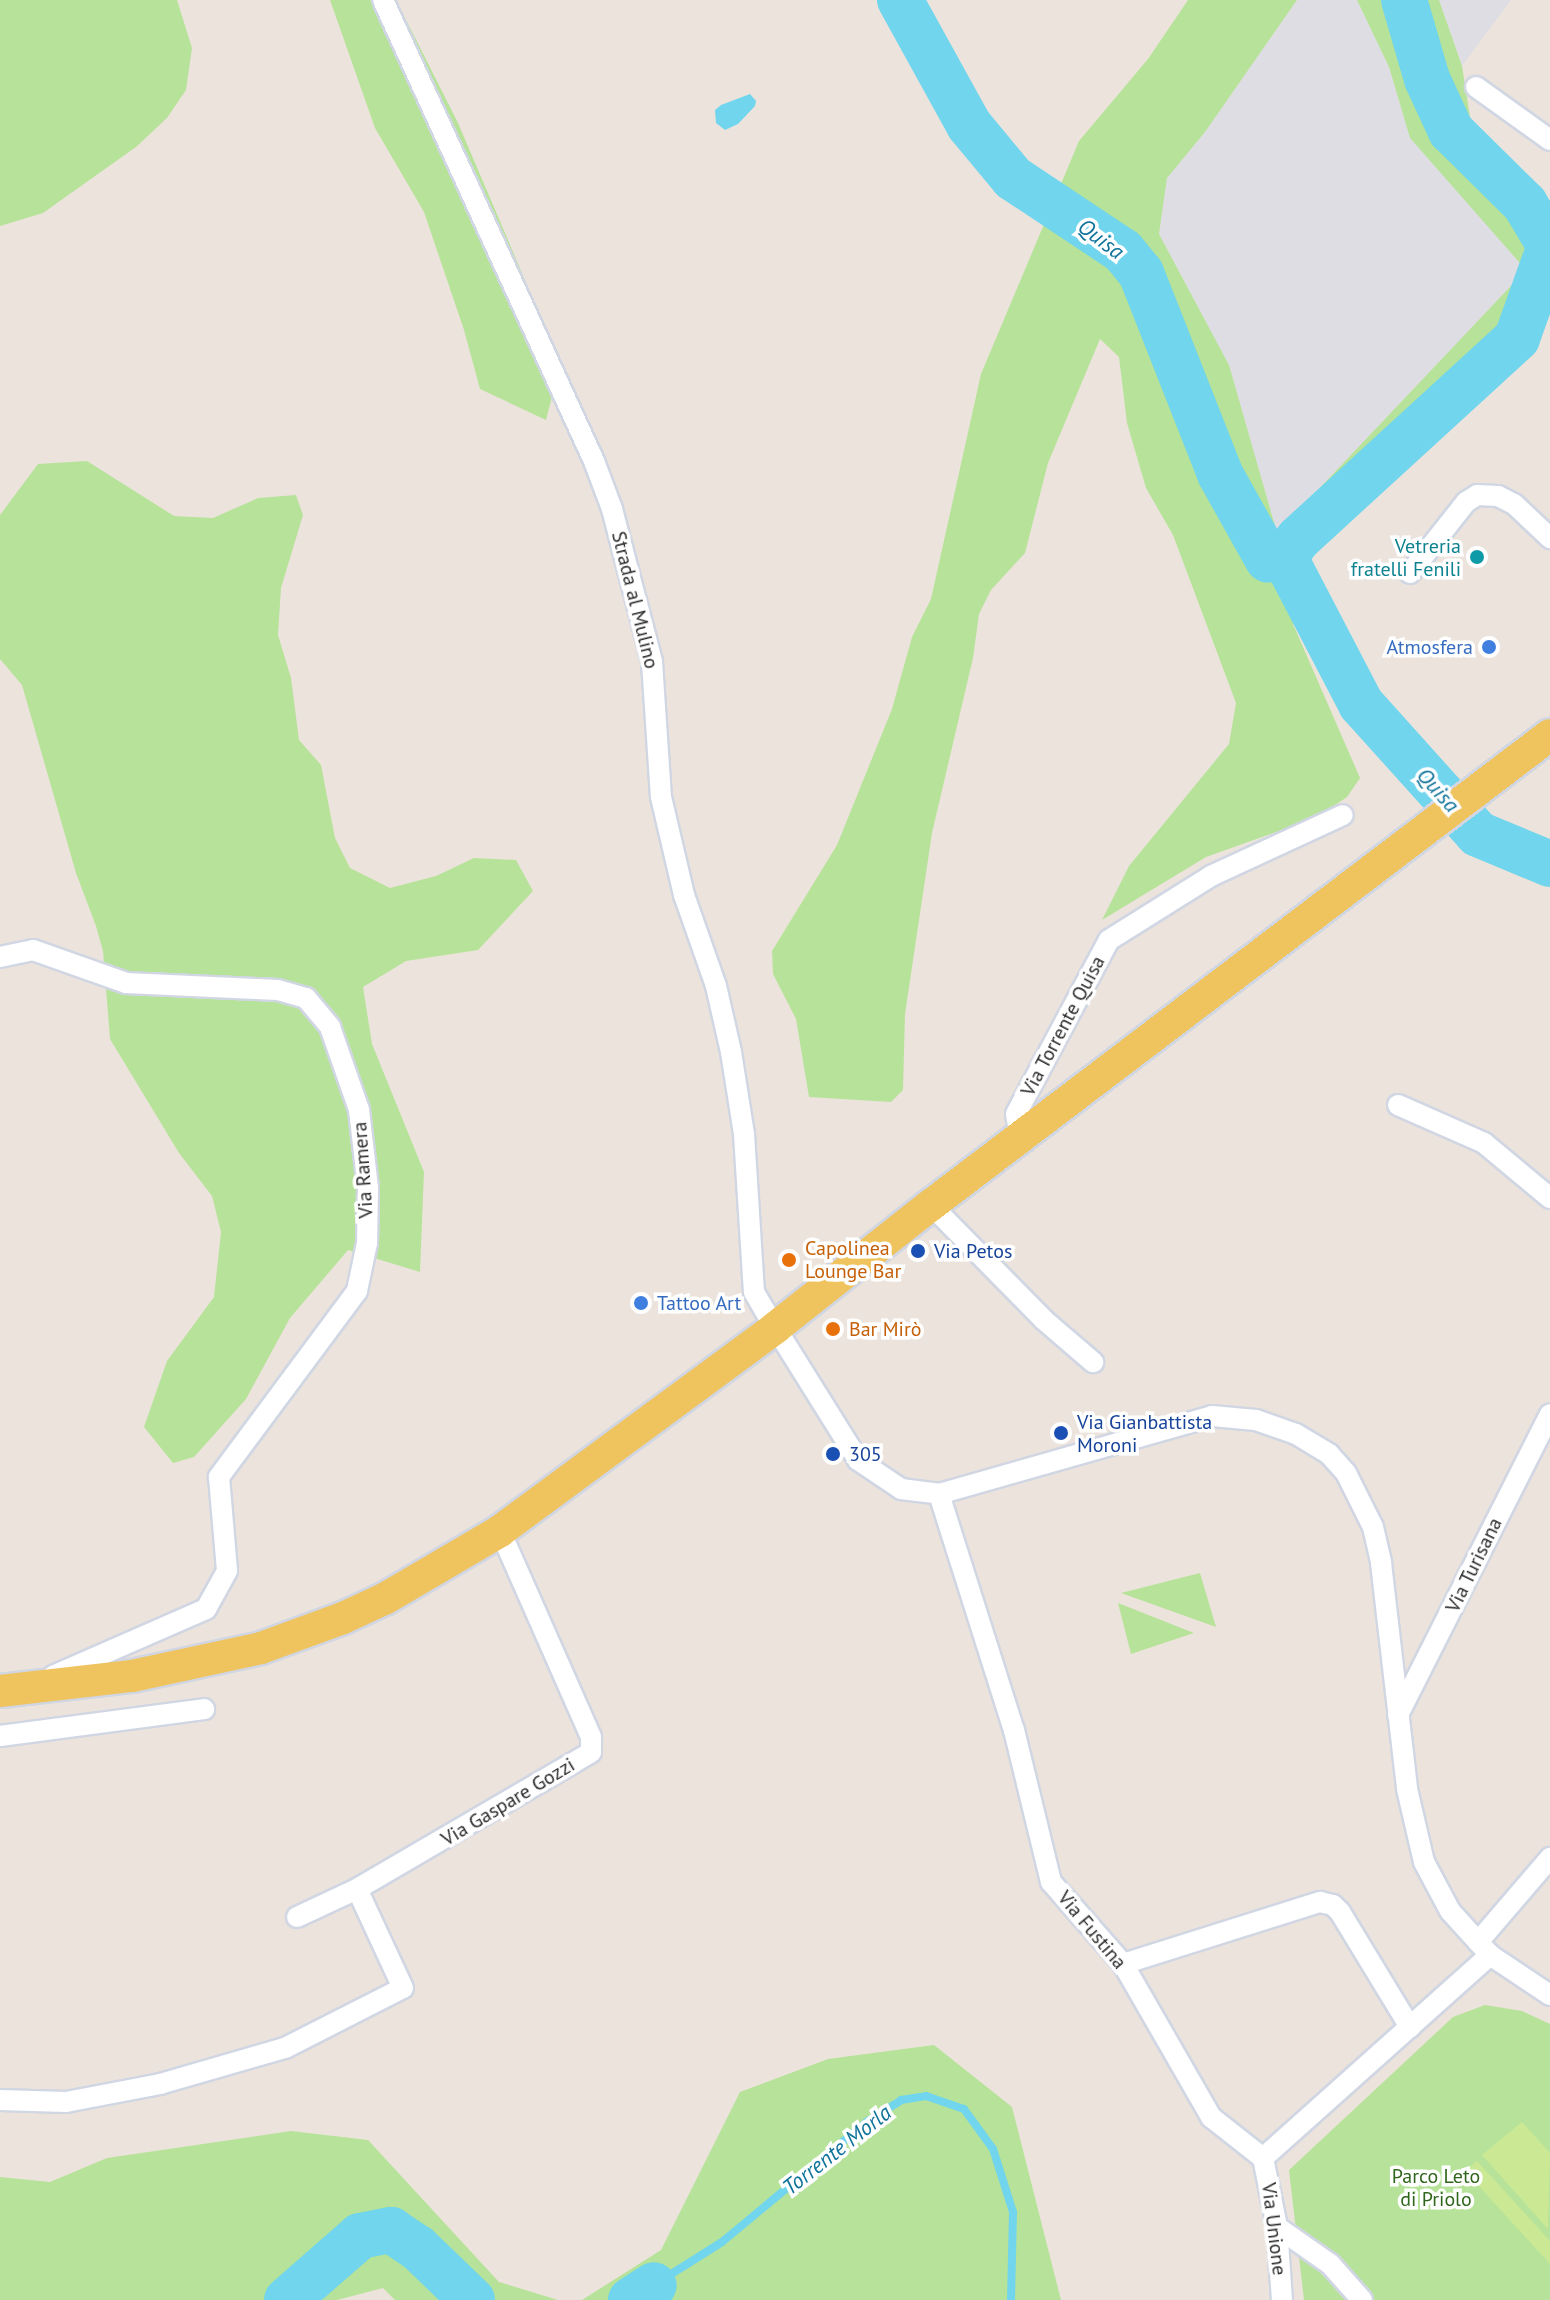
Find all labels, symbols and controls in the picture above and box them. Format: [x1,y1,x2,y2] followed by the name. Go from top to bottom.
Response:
[1073,213,1129,265] water label: Quisa
[606,529,664,671] street label: Strada al Mulino
[1351,534,1461,581] place label: Vetreria fratelli Fenili
[1468,548,1486,566] marker: Vetreria fratelli Fenili
[1386,635,1473,659] place label: Atmosfera
[1480,638,1498,656] marker: Atmosfera
[1411,762,1465,818] water label: Quisa
[1016,951,1110,1101] street label: Via Torrente Quisa
[348,1121,378,1219] street label: Via Ramera
[805,1236,901,1283] place label: Capolinea Lounge Bar
[934,1239,1012,1263] place label: Via Petos
[909,1242,927,1260] marker: Via Petos
[780,1251,798,1269] marker: Capolinea Lounge Bar
[657,1291,742,1315] place label: Tattoo Art
[632,1294,650,1312] marker: Tattoo Art
[849,1317,921,1341] place label: Bar Mirò
[824,1320,842,1338] marker: Bar Mirò
[1077,1410,1212,1457] place label: Via Gianbattista Moroni
[1052,1424,1070,1442] marker: Via Gianbattista Moroni
[849,1442,882,1466] place label: 305
[824,1445,842,1463] marker: 305
[1441,1513,1507,1617] street label: Via Turisana
[437,1753,579,1851] street label: Via Gaspare Gozzi
[1052,1886,1132,1974] street label: Via Fustina
[777,2099,897,2201] water label: Torrente Morla
[1392,2164,1480,2211] park label: Parco Leto di Priolo
[1256,2181,1292,2277] street label: Via Unione

